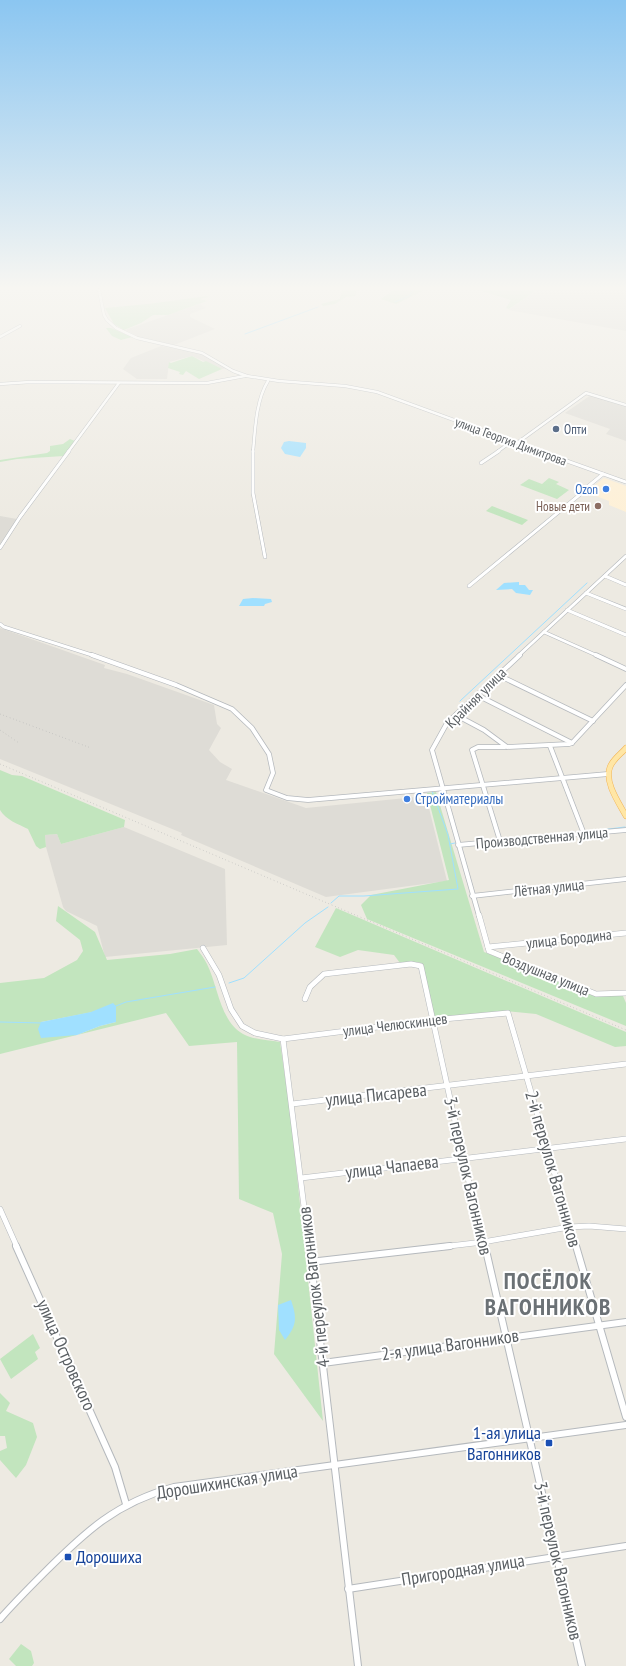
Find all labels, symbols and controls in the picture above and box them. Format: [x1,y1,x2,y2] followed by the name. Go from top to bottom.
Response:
[453,413,569,470] street label: улица Георгия Димитрова
[564,421,587,438] place label: Опти
[551,424,561,434] marker: Опти
[575,481,598,498] place label: Ozon
[601,484,611,494] marker: Ozon
[536,498,590,515] place label: Новые дети
[593,501,603,511] marker: Новые дети
[441,663,510,732] street label: Крайняя улица
[415,789,503,808] place label: Стройматериалы
[402,794,412,804] marker: Стройматериалы
[475,822,609,853] street label: Производственная улица
[512,874,585,901] street label: Лётная улица
[525,925,613,952] street label: улица Бородина
[500,947,592,1000] street label: Воздушная улица
[342,1009,448,1040] street label: улица Челюскинцев
[324,1078,428,1111] street label: улица Писарева
[520,1088,587,1250] street label: 2-й переулок Вагонников
[439,1095,498,1257] street label: 3-й переулок Вагонников
[344,1149,440,1184] street label: улица Чапаева
[292,1205,335,1369] street label: 4-й переулок Вагонников
[485,1266,611,1321] district label: ПОСЁЛОК ВАГОННИКОВ
[32,1296,101,1414] street label: улица Островского
[380,1323,520,1366] street label: 2-я улица Вагонников
[467,1421,541,1465] place label: 1-ая улица Вагонников
[544,1438,554,1448] marker: 1-ая улица Вагонников
[155,1459,299,1504] street label: Дорошихинская улица
[529,1480,588,1642] street label: 3-й переулок Вагонников
[76,1545,142,1568] place label: Дорошиха
[400,1548,526,1591] street label: Пригородная улица
[63,1552,73,1562] marker: Дорошиха

